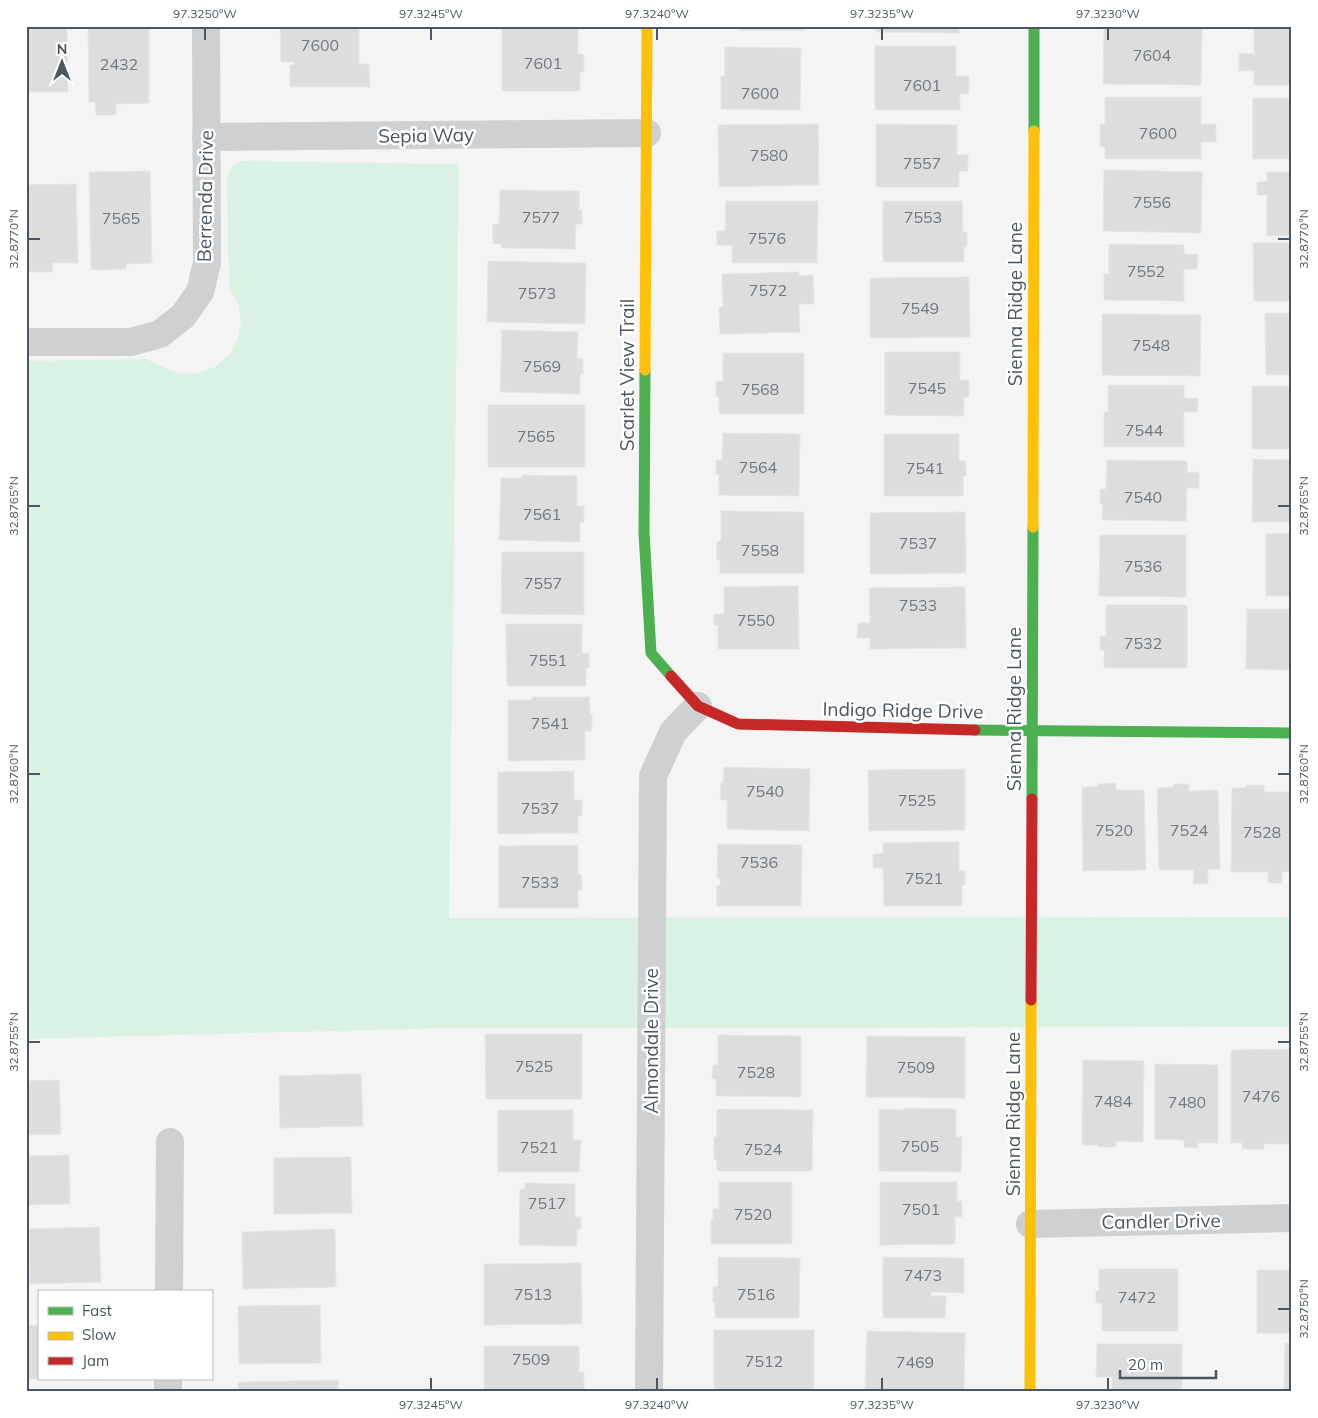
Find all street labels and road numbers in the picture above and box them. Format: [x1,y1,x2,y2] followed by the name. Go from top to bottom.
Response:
[378,122,474,148] street label: Sepia Way
[192,130,218,262] street label: Berrenda Drive
[1003,222,1027,386] street label: Sienna Ridge Lane
[615,299,639,451] street label: Scarlet View Trail
[1002,627,1026,791] street label: Sienna Ridge Lane
[822,697,984,723] street label: Indigo Ridge Drive
[639,968,663,1114] street label: Almondale Drive
[1001,1032,1025,1196] street label: Sienna Ridge Lane
[1101,1208,1221,1234] street label: Candler Drive

